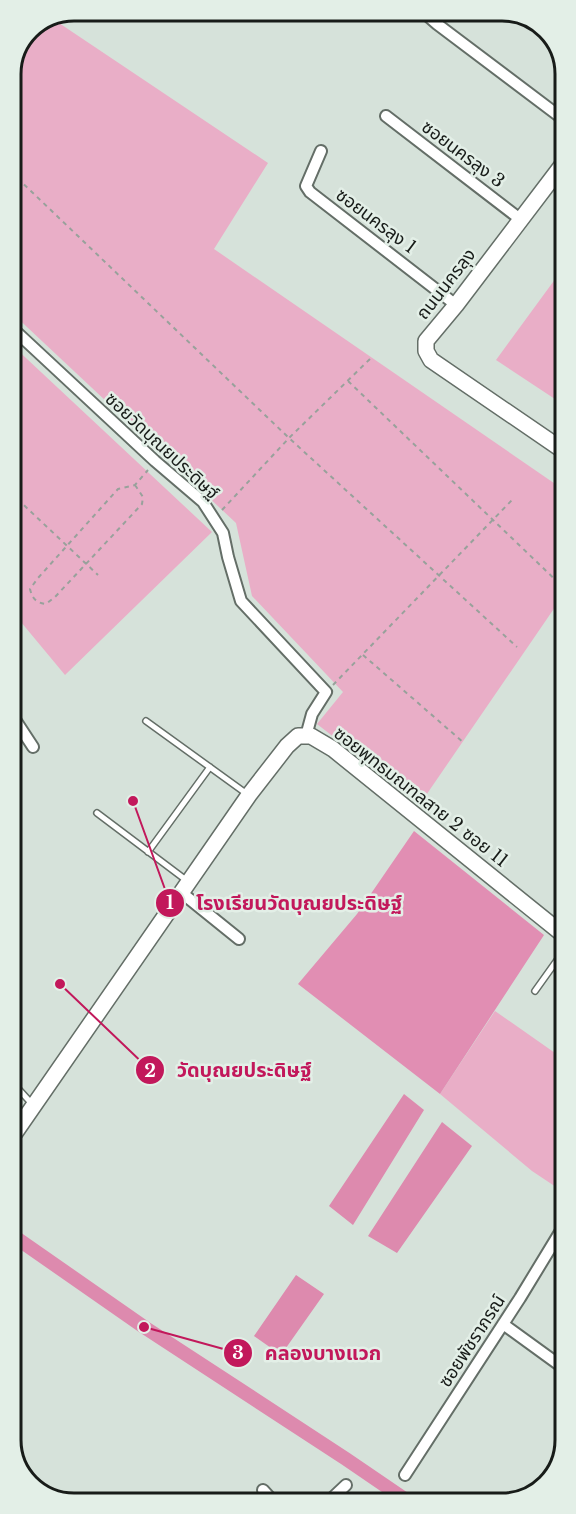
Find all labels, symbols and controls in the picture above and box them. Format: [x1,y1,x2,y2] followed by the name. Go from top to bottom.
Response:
[417,116,509,192] street label: ซอยนครลุง 3
[331,184,421,258] street label: ซอยนครลุง 1
[412,244,480,324] street label: ถนนนครลุง
[101,388,223,504] street label: ซอยวัดบุณยประดิษฐ์
[329,722,513,872] street label: ซอยพุทธมณฑลสาย 2 ซอย 11
[155,884,414,922] callout: โรงเรียนวัดบุณยประดิษฐ์
[196,891,402,915] text: โรงเรียนวัดบุณยประดิษฐ์
[166,892,174,914] text: 1
[135,1051,323,1089] callout: วัดบุณยประดิษฐ์
[177,1058,311,1082] text: วัดบุณยประดิษฐ์
[144,1060,156,1082] text: 2
[434,1291,510,1391] street label: ซอยพัชราภรณ์
[223,1334,394,1372] callout: คลองบางแวก
[265,1341,381,1365] text: คลองบางแวก
[232,1342,244,1364] text: 3

